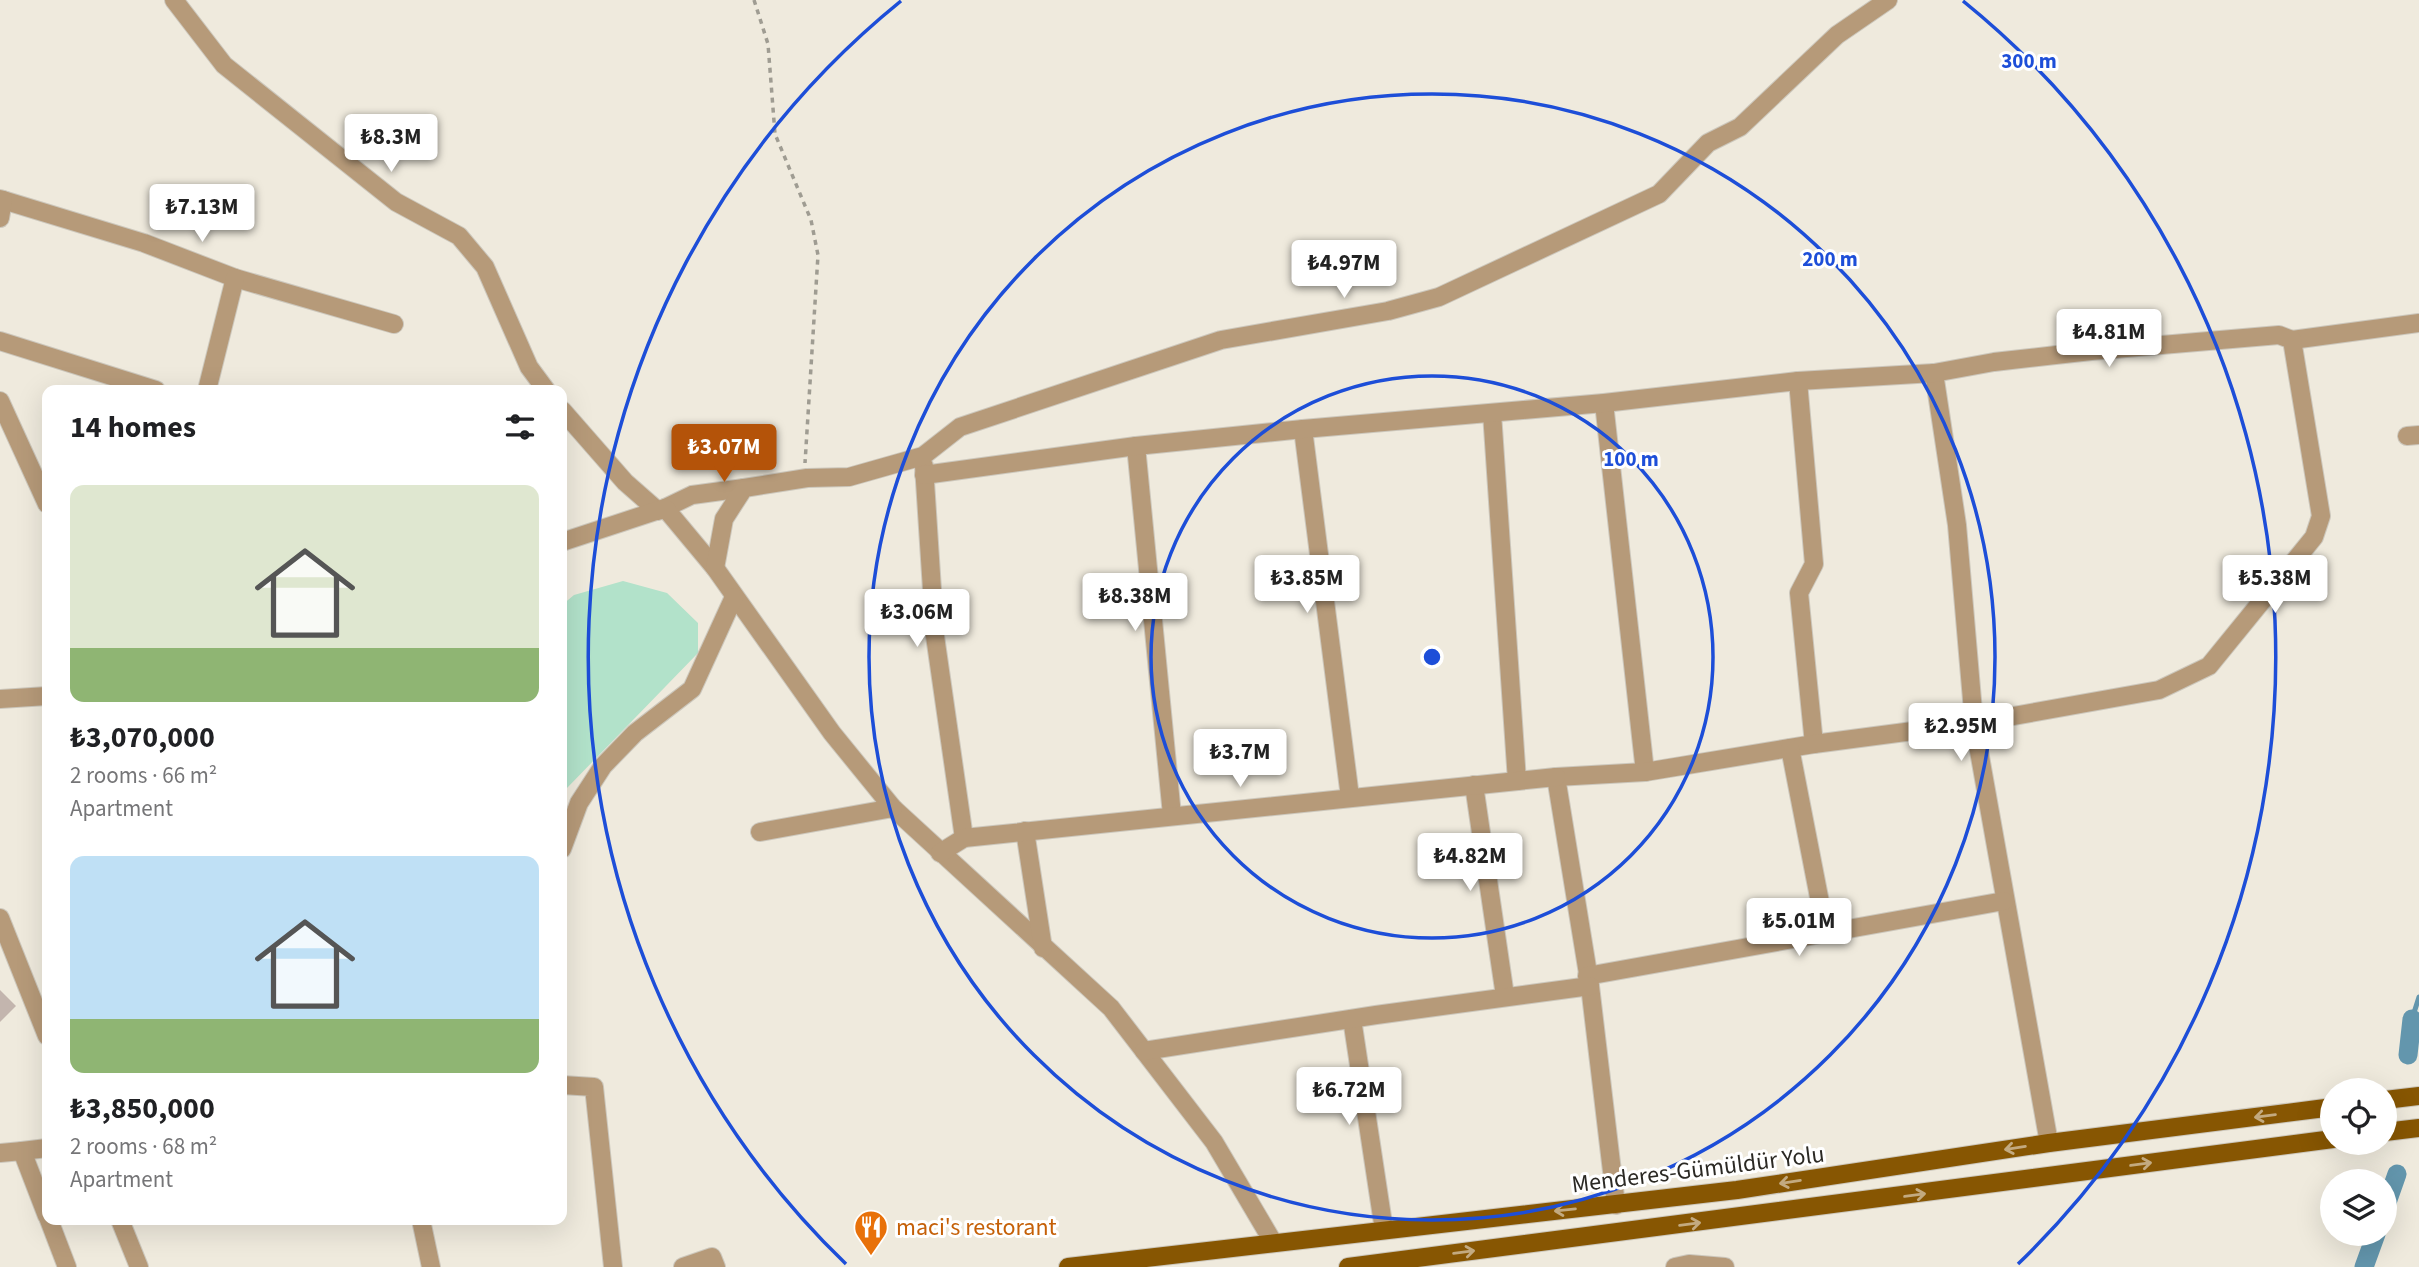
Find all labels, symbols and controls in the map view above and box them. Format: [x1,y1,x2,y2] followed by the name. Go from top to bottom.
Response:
[2001,46,2057,76] text: 300 m
[342,114,440,174] pin: ₺8.3M
[361,120,421,153] text: ₺8.3M
[145,184,259,244] pin: ₺7.13M
[165,190,239,223] text: ₺7.13M
[1287,240,1401,300] pin: ₺4.97M
[1802,244,1858,274] text: 200 m
[1307,246,1381,279] text: ₺4.97M
[2052,310,2166,369] pin: ₺4.81M
[2072,315,2146,348] text: ₺4.81M
[70,406,196,449] text: 14 homes
[501,408,539,446] icon: filters
[667,424,781,484] pin: ₺3.07M
[687,430,761,463] text: ₺3.07M
[1603,444,1659,474] text: 100 m
[242,530,368,656] icon: home
[1250,556,1364,615] pin: ₺3.85M
[2218,556,2332,615] pin: ₺5.38M
[1270,561,1344,594] text: ₺3.85M
[2238,561,2312,594] text: ₺5.38M
[1078,574,1192,633] pin: ₺8.38M
[1098,579,1172,612] text: ₺8.38M
[860,590,974,649] pin: ₺3.06M
[880,595,954,628] text: ₺3.06M
[1420,645,1444,669] centre of rings
[1904,704,2018,763] pin: ₺2.95M
[1924,709,1998,742] text: ₺2.95M
[70,716,215,759] text: ₺3,070,000
[1191,730,1289,789] pin: ₺3.7M
[1210,735,1270,768] text: ₺3.7M
[70,759,217,792] text: 2 rooms · 66 m²
[70,792,173,825] text: Apartment
[1413,834,1527,893] pin: ₺4.82M
[1433,839,1507,872] text: ₺4.82M
[1742,898,1856,958] pin: ₺5.01M
[242,901,368,1027] icon: home
[1762,904,1836,937] text: ₺5.01M
[1292,1068,1406,1127] pin: ₺6.72M
[1312,1073,1386,1106] text: ₺6.72M
[2320,1078,2397,1246] map controls
[2320,1078,2397,1155] button: locate
[70,1087,215,1130] text: ₺3,850,000
[2254,1109,2277,1122] one-way arrow
[70,1130,217,1163] text: 2 rooms · 68 m²
[1570,1137,1827,1202] street label: Menderes-Gümüldür Yolu
[2004,1142,2027,1155] one-way arrow
[2129,1158,2152,1171] one-way arrow
[70,1163,173,1196] text: Apartment
[2320,1169,2397,1246] button: layers
[1779,1176,1802,1189] one-way arrow
[1904,1188,1926,1201] one-way arrow
[1554,1204,1576,1217] one-way arrow
[852,1208,890,1257] restaurant icon: maci's restorant
[896,1210,1057,1245] place label: maci's restorant
[1678,1217,1701,1230] one-way arrow
[1452,1246,1475,1259] one-way arrow

